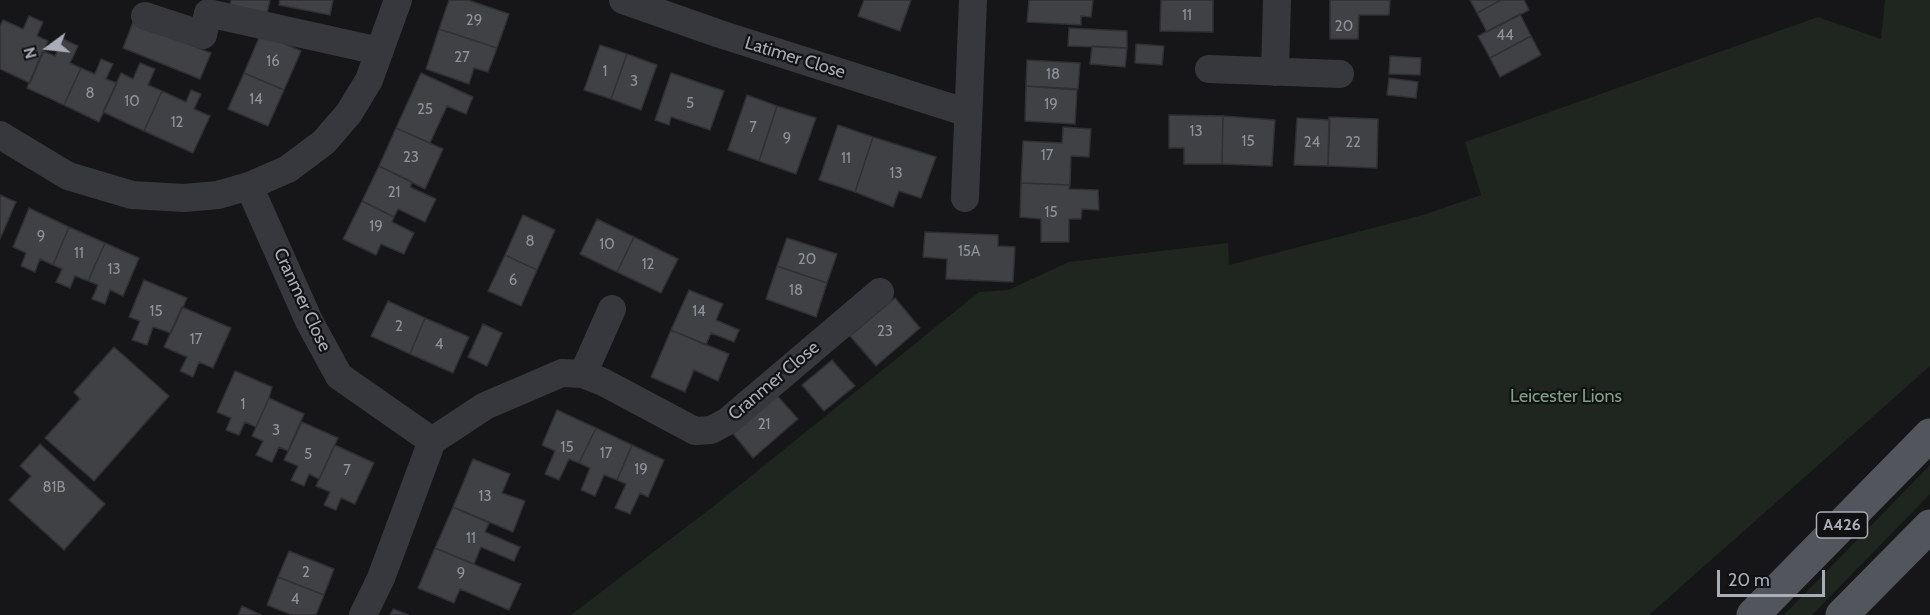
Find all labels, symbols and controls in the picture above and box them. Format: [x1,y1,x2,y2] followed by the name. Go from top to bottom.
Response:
[1182,7,1192,25] house number: 11
[466,12,482,30] house number: 29
[18,18,78,78] north arrow
[1335,18,1353,36] house number: 20
[1496,27,1514,45] house number: 44
[742,32,848,84] street label: Latimer Close
[19,45,41,61] text: N
[454,49,470,67] house number: 27
[266,53,280,71] house number: 16
[603,63,607,81] house number: 1
[1046,66,1060,84] house number: 18
[630,73,638,91] house number: 3
[85,85,95,103] house number: 8
[249,91,263,109] house number: 14
[124,93,140,111] house number: 10
[686,95,694,113] house number: 5
[1044,96,1058,114] house number: 19
[417,101,433,119] house number: 25
[171,114,183,132] house number: 12
[749,119,757,137] house number: 7
[1189,123,1203,141] house number: 13
[783,130,791,148] house number: 9
[1241,133,1255,151] house number: 15
[1304,134,1320,152] house number: 24
[1345,134,1361,152] house number: 22
[1041,147,1053,165] house number: 17
[403,149,419,167] house number: 23
[841,150,851,168] house number: 11
[889,165,903,183] house number: 13
[388,184,400,202] house number: 21
[1044,204,1058,222] house number: 15
[369,218,383,236] house number: 19
[37,228,45,246] house number: 9
[525,233,535,251] house number: 8
[599,236,615,254] house number: 10
[958,243,980,261] house number: 15A
[74,245,84,263] house number: 11
[269,245,335,355] street label: Cranmer Close
[798,251,816,269] house number: 20
[642,256,654,274] house number: 12
[107,261,121,279] house number: 13
[509,272,517,290] house number: 6
[789,282,803,300] house number: 18
[149,303,163,321] house number: 15
[692,303,706,321] house number: 14
[395,318,403,336] house number: 2
[877,323,893,341] house number: 23
[190,331,202,349] house number: 17
[435,336,443,354] house number: 4
[724,337,824,425] street label: Cranmer Close
[1510,386,1622,408] park label: Leicester Lions
[241,396,245,414] house number: 1
[758,416,770,434] house number: 21
[272,422,280,440] house number: 3
[560,439,574,457] house number: 15
[600,445,612,463] house number: 17
[304,446,312,464] house number: 5
[634,461,648,479] house number: 19
[343,462,351,480] house number: 7
[43,479,65,497] house number: 81B
[478,488,492,506] house number: 13
[1816,512,1868,538] road number: A426
[466,530,476,548] house number: 11
[1720,558,1828,596] scale bar
[302,564,310,582] house number: 2
[457,565,465,583] house number: 9
[1728,569,1770,591] text: 20 m
[291,591,299,609] house number: 4

